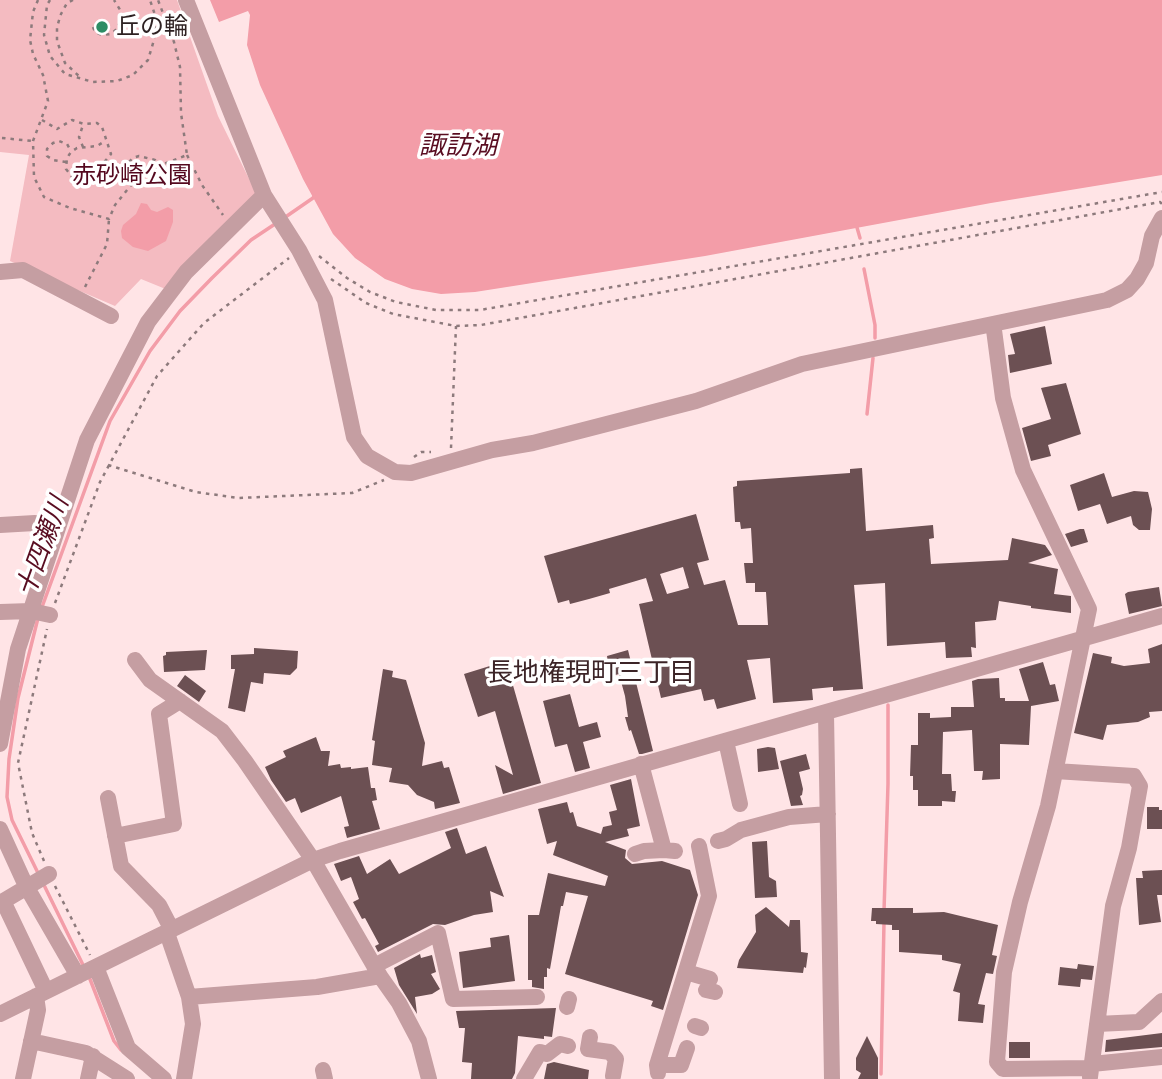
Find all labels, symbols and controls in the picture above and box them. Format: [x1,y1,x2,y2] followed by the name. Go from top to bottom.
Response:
[116,13,188,41] place label: 丘の輪
[94,19,110,35] marker: 丘の輪
[419,130,497,162] water label: 諏訪湖
[72,162,192,190] park label: 赤砂崎公園
[11,493,75,601] water label: 十四瀬川
[487,657,695,689] district label: 長地権現町三丁目

